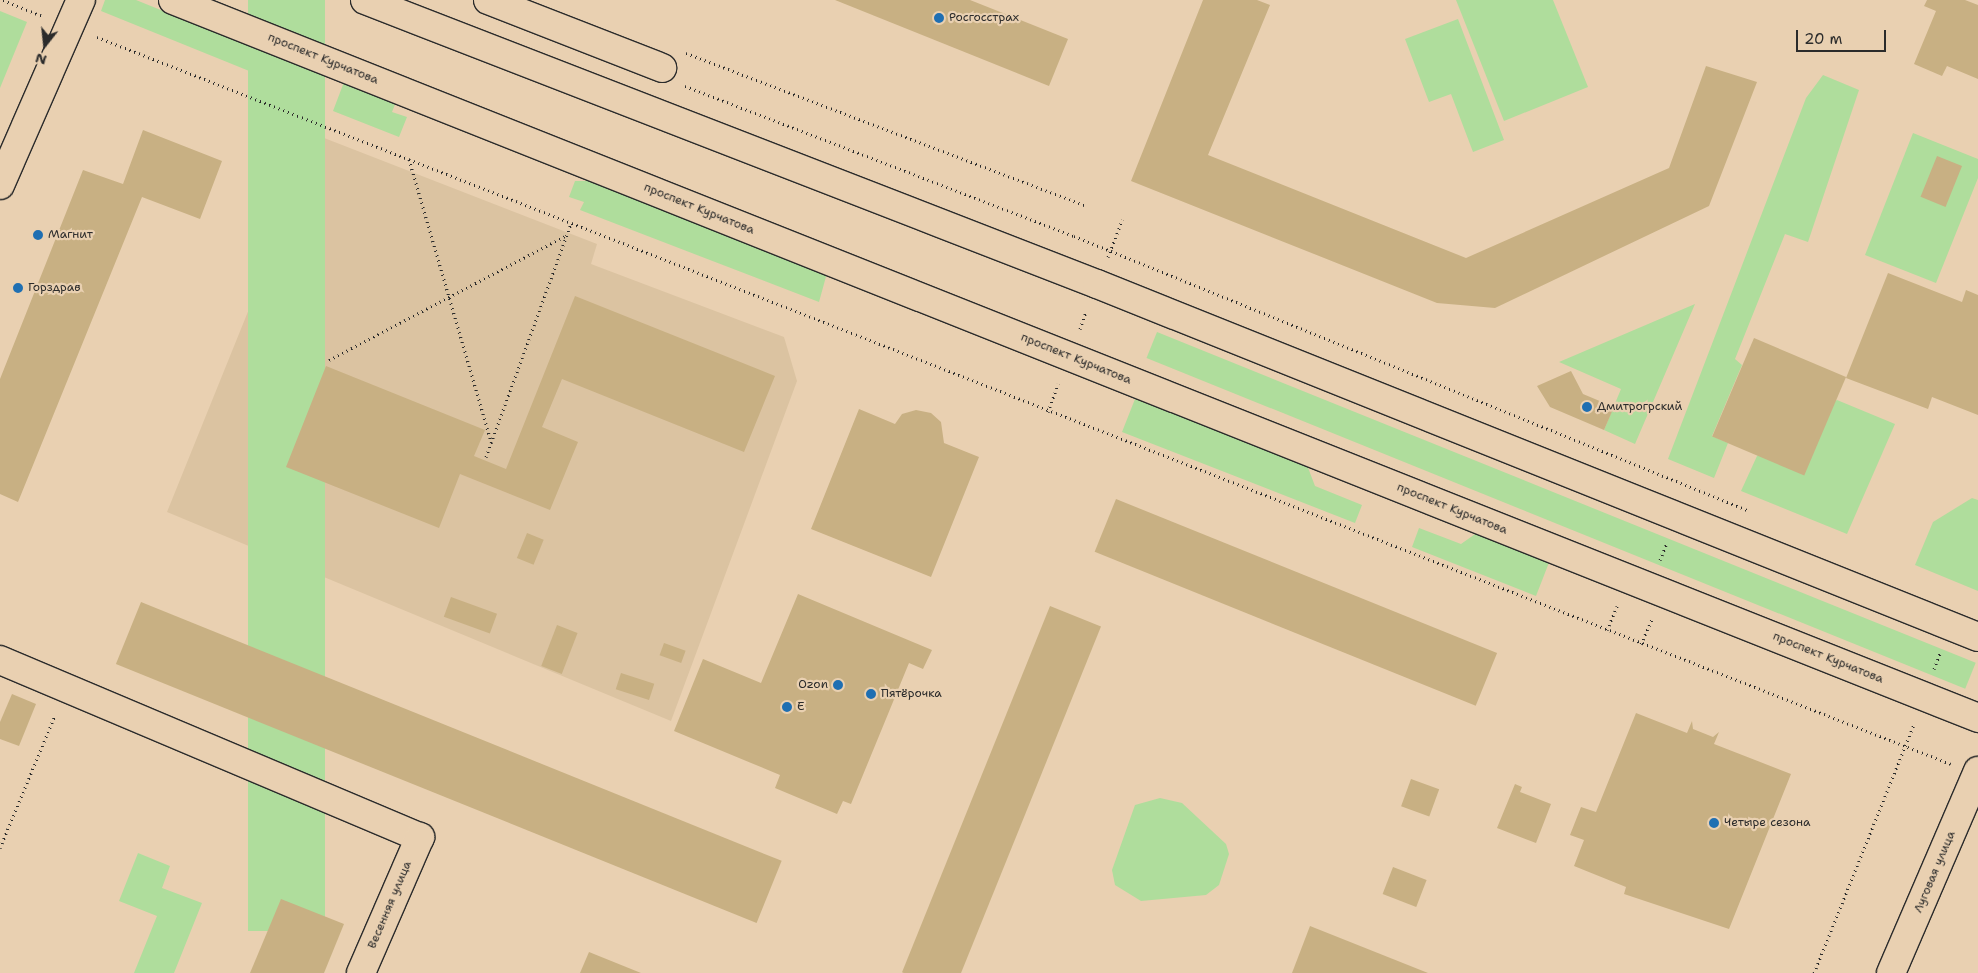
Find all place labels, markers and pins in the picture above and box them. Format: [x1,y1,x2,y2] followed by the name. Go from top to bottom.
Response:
[949,11,1019,25] place label: Росгосстрах
[933,12,945,24] marker: Росгосстрах
[48,228,93,242] place label: Магнит
[32,229,44,241] marker: Магнит
[28,281,81,295] place label: Горздрав
[12,282,24,294] marker: Горздрав
[1597,400,1682,414] place label: Дмитрогрский
[1581,401,1593,413] marker: Дмитрогрский
[798,678,828,692] place label: Ozon
[832,679,844,691] marker: Ozon
[881,687,942,701] place label: Пятёрочка
[865,688,877,700] marker: Пятёрочка
[797,700,805,714] place label: Е
[781,701,793,713] marker: Е
[1724,816,1810,830] place label: Четыре сезона
[1708,817,1720,829] marker: Четыре сезона

